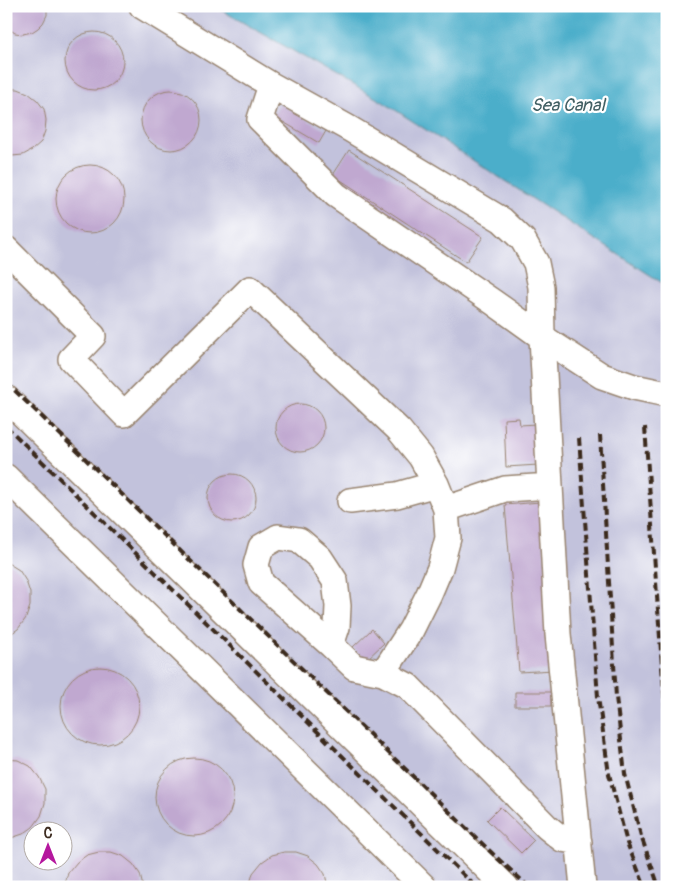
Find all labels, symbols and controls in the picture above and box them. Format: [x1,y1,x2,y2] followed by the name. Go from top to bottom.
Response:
[531,94,606,117] water label: Sea Canal
[22,820,72,870] north arrow
[44,825,53,842] text: С

